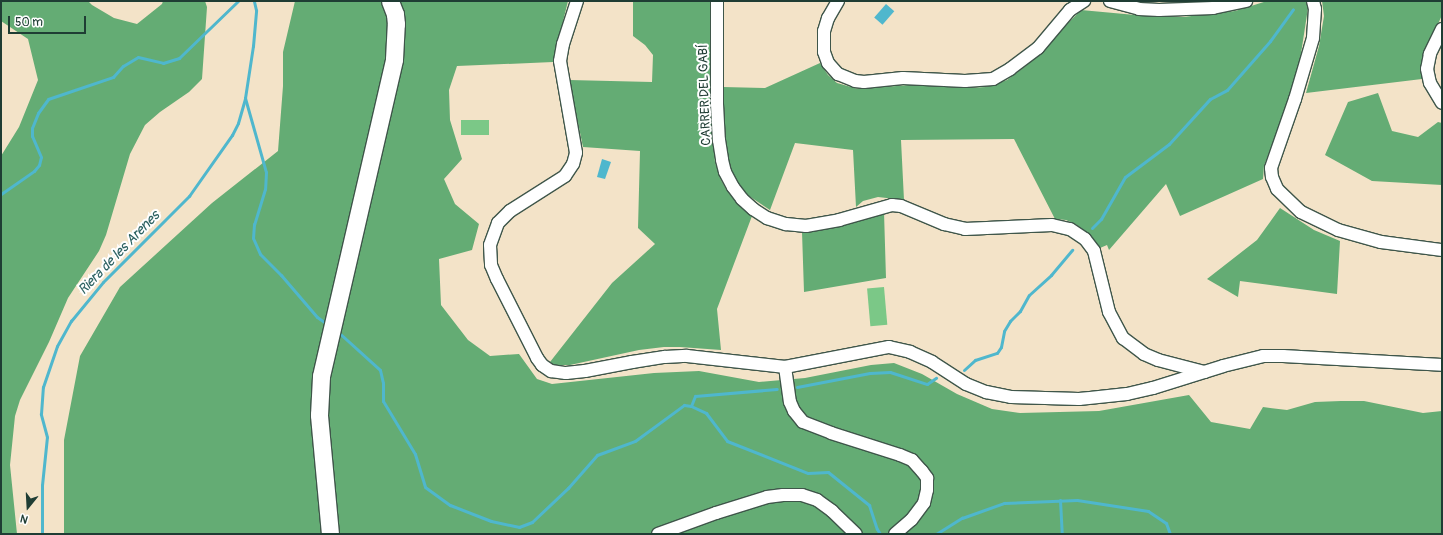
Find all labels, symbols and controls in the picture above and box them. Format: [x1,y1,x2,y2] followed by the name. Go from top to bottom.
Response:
[10,8,88,34] scale bar
[15,15,43,30] text: 50 m
[695,44,715,146] street label: CARRER DEL GABÍ
[75,208,163,298] water label: Riera de les Arenes
[8,487,48,527] north arrow
[19,512,30,526] text: N

